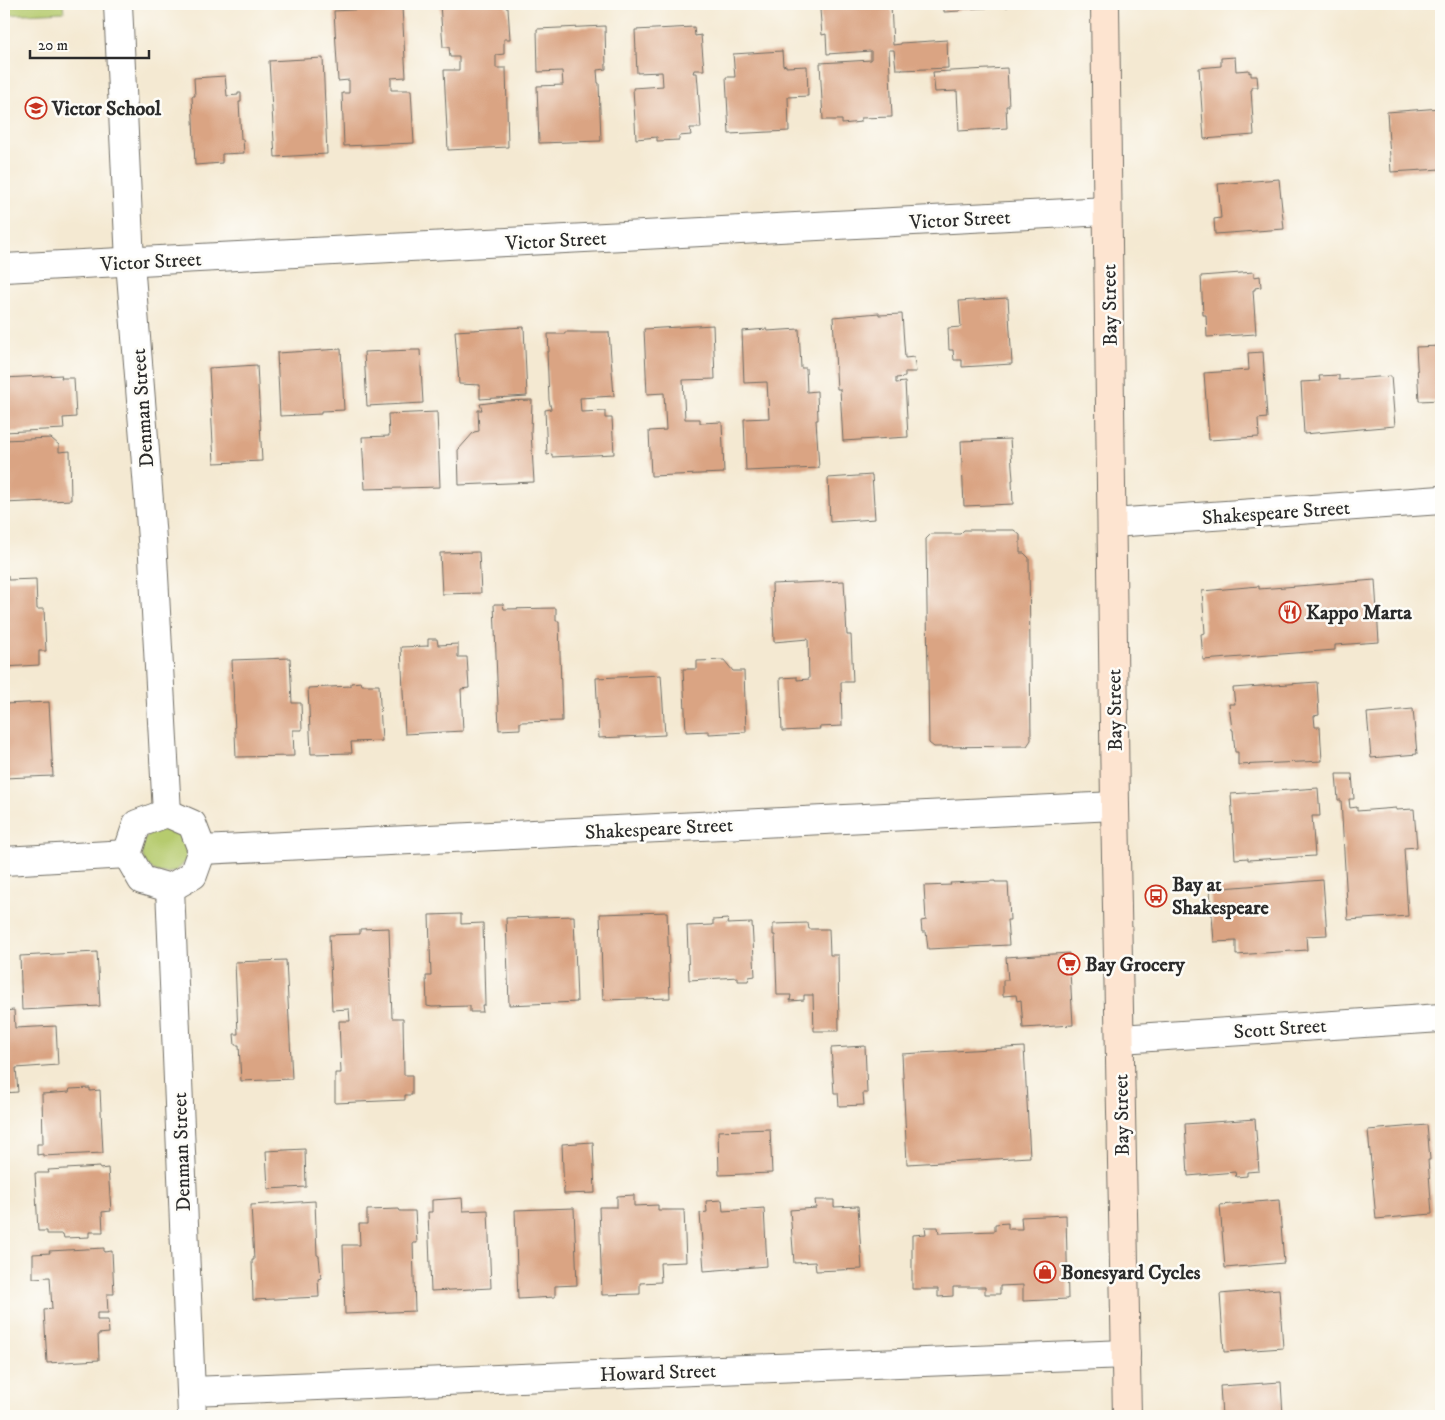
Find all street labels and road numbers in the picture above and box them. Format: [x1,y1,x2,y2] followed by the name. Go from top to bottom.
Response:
[908,205,1011,236] street label: Victor Street
[504,226,607,257] street label: Victor Street
[99,247,202,278] street label: Victor Street
[1097,264,1124,346] street label: Bay Street
[127,348,160,468] street label: Denman Street
[1201,496,1351,531] street label: Shakespeare Street
[1102,669,1129,751] street label: Bay Street
[584,813,734,846] street label: Shakespeare Street
[1233,1014,1327,1045] street label: Scott Street
[1109,1074,1136,1156] street label: Bay Street
[168,1092,197,1212] street label: Denman Street
[599,1359,717,1388] street label: Howard Street

